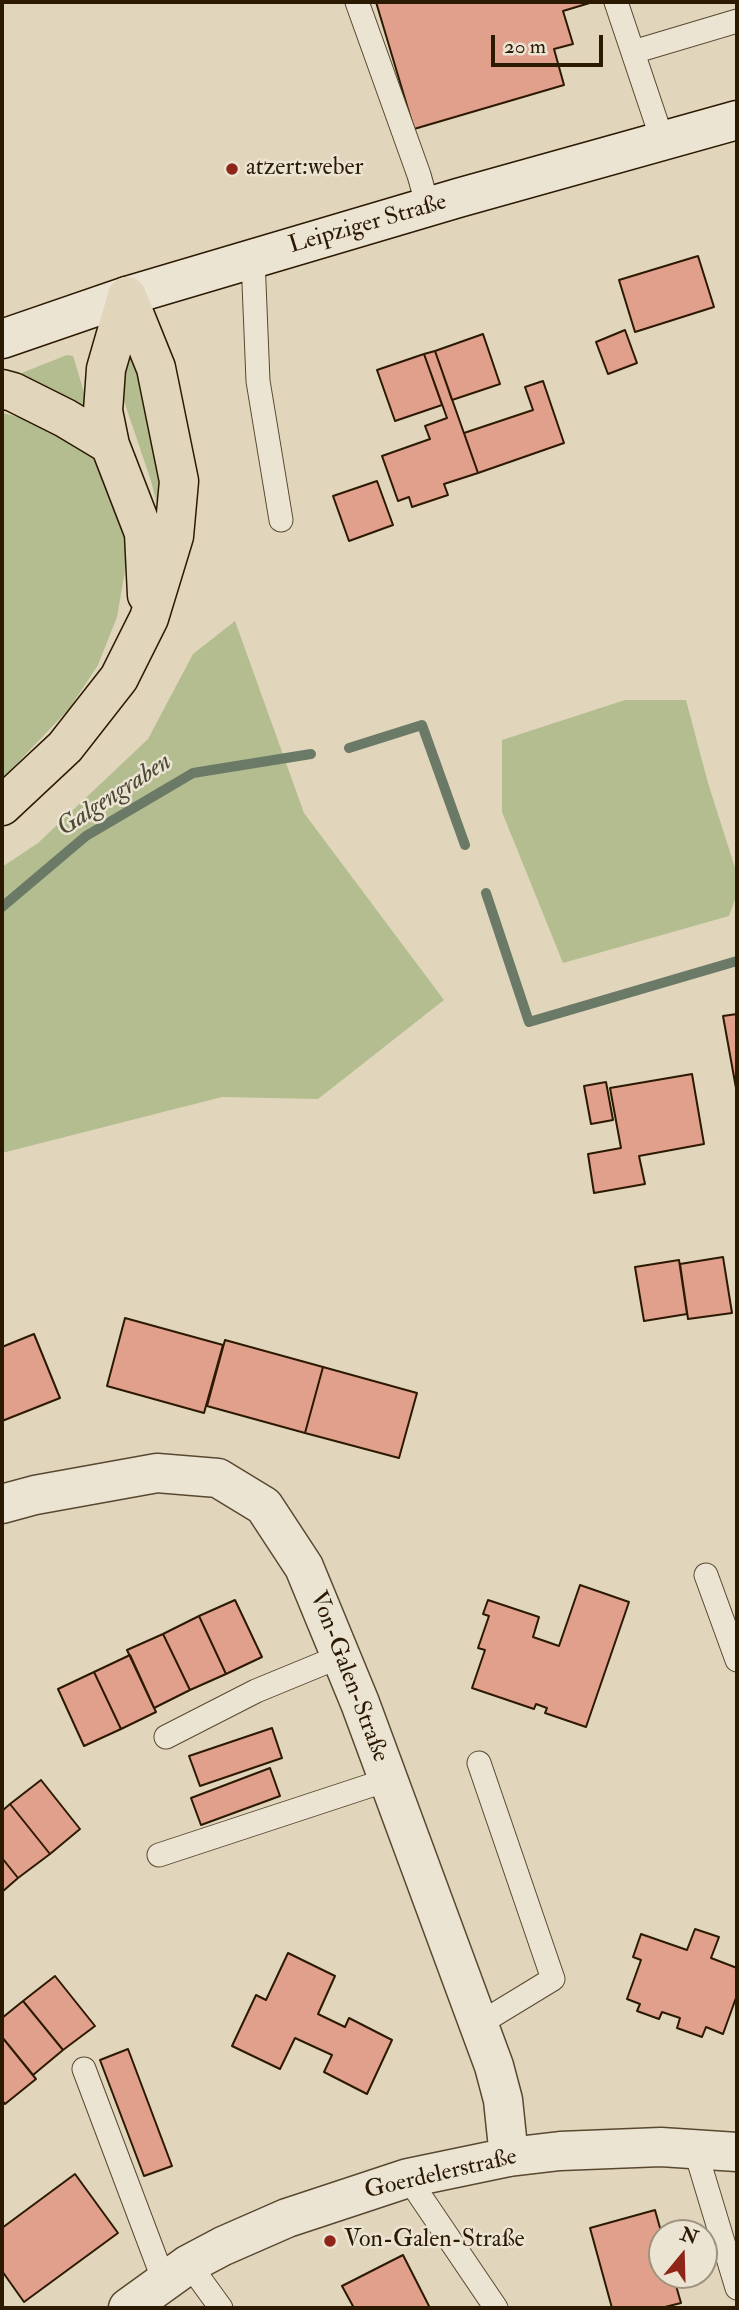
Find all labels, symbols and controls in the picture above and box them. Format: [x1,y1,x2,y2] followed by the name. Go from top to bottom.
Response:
[494,21,606,65] scale bar
[504,33,546,60] text: 20 m
[246,155,363,183] place label: atzert:weber
[224,161,240,177] marker: atzert:weber
[286,189,450,261] street label: Leipziger Straße
[52,747,178,845] water label: Galgengraben
[302,1588,394,1766] street label: Von-Galen-Straße
[362,2144,520,2206] street label: Goerdelerstraße
[648,2219,718,2289] north arrow
[677,2222,701,2250] text: N
[344,2227,525,2255] place label: Von-Galen-Straße
[322,2233,338,2249] marker: Von-Galen-Straße

